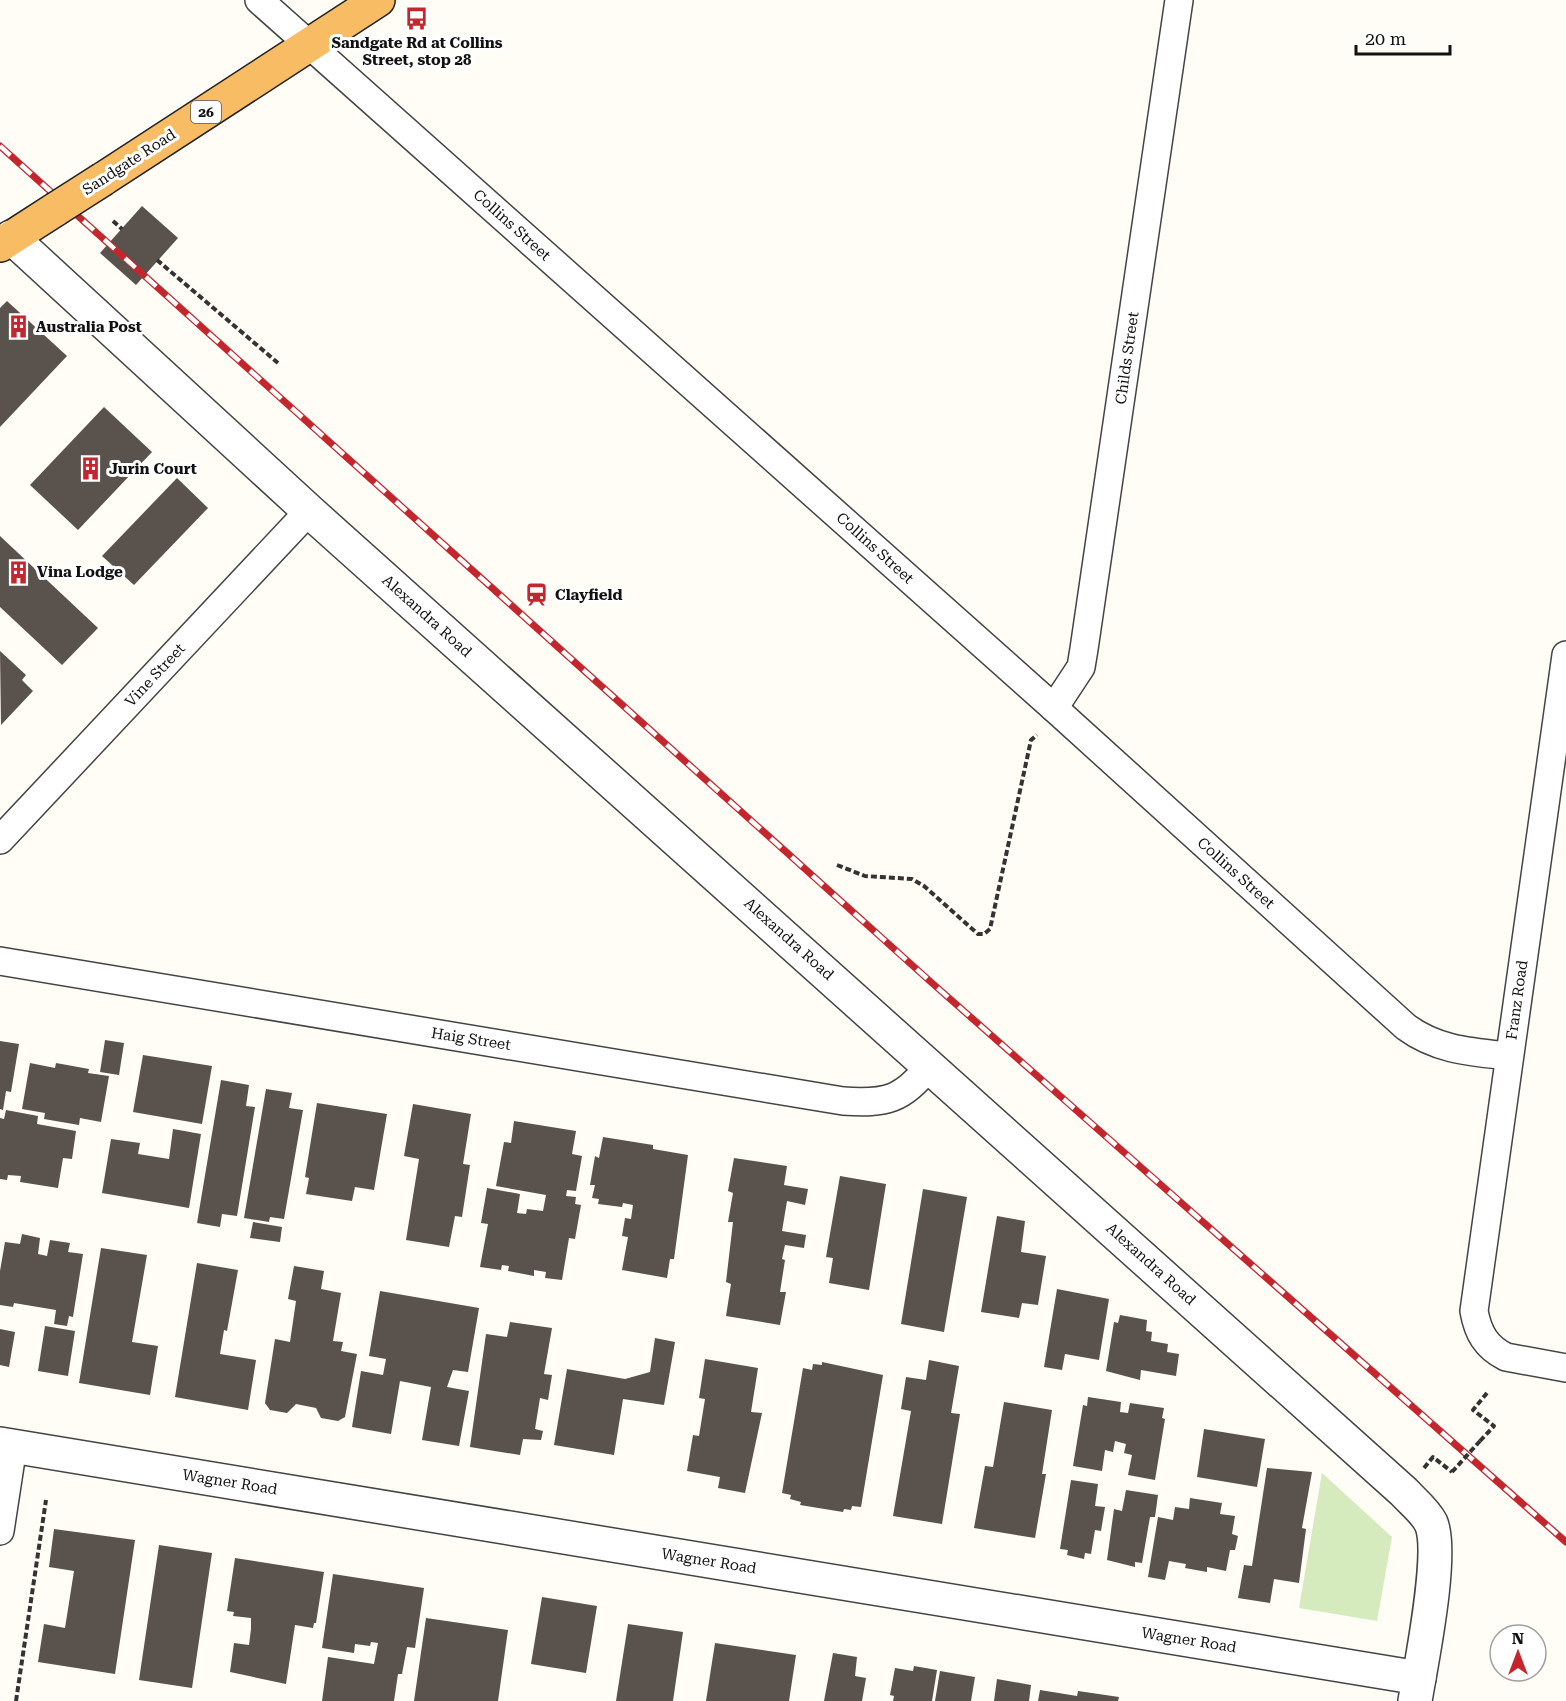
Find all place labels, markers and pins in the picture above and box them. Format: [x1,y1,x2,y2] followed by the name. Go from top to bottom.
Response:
[404,6,430,32] bus stop icon: Sandgate Rd at Collins Street, stop 28
[331,34,503,69] place label: Sandgate Rd at Collins Street, stop 28
[5,314,31,340] building icon: Australia Post
[36,318,142,336] place label: Australia Post
[78,456,104,482] building icon: Jurin Court
[109,460,197,478] place label: Jurin Court
[6,559,32,585] building icon: Vina Lodge
[37,563,123,581] place label: Vina Lodge
[524,582,550,608] station icon: Clayfield
[555,586,622,604] place label: Clayfield

